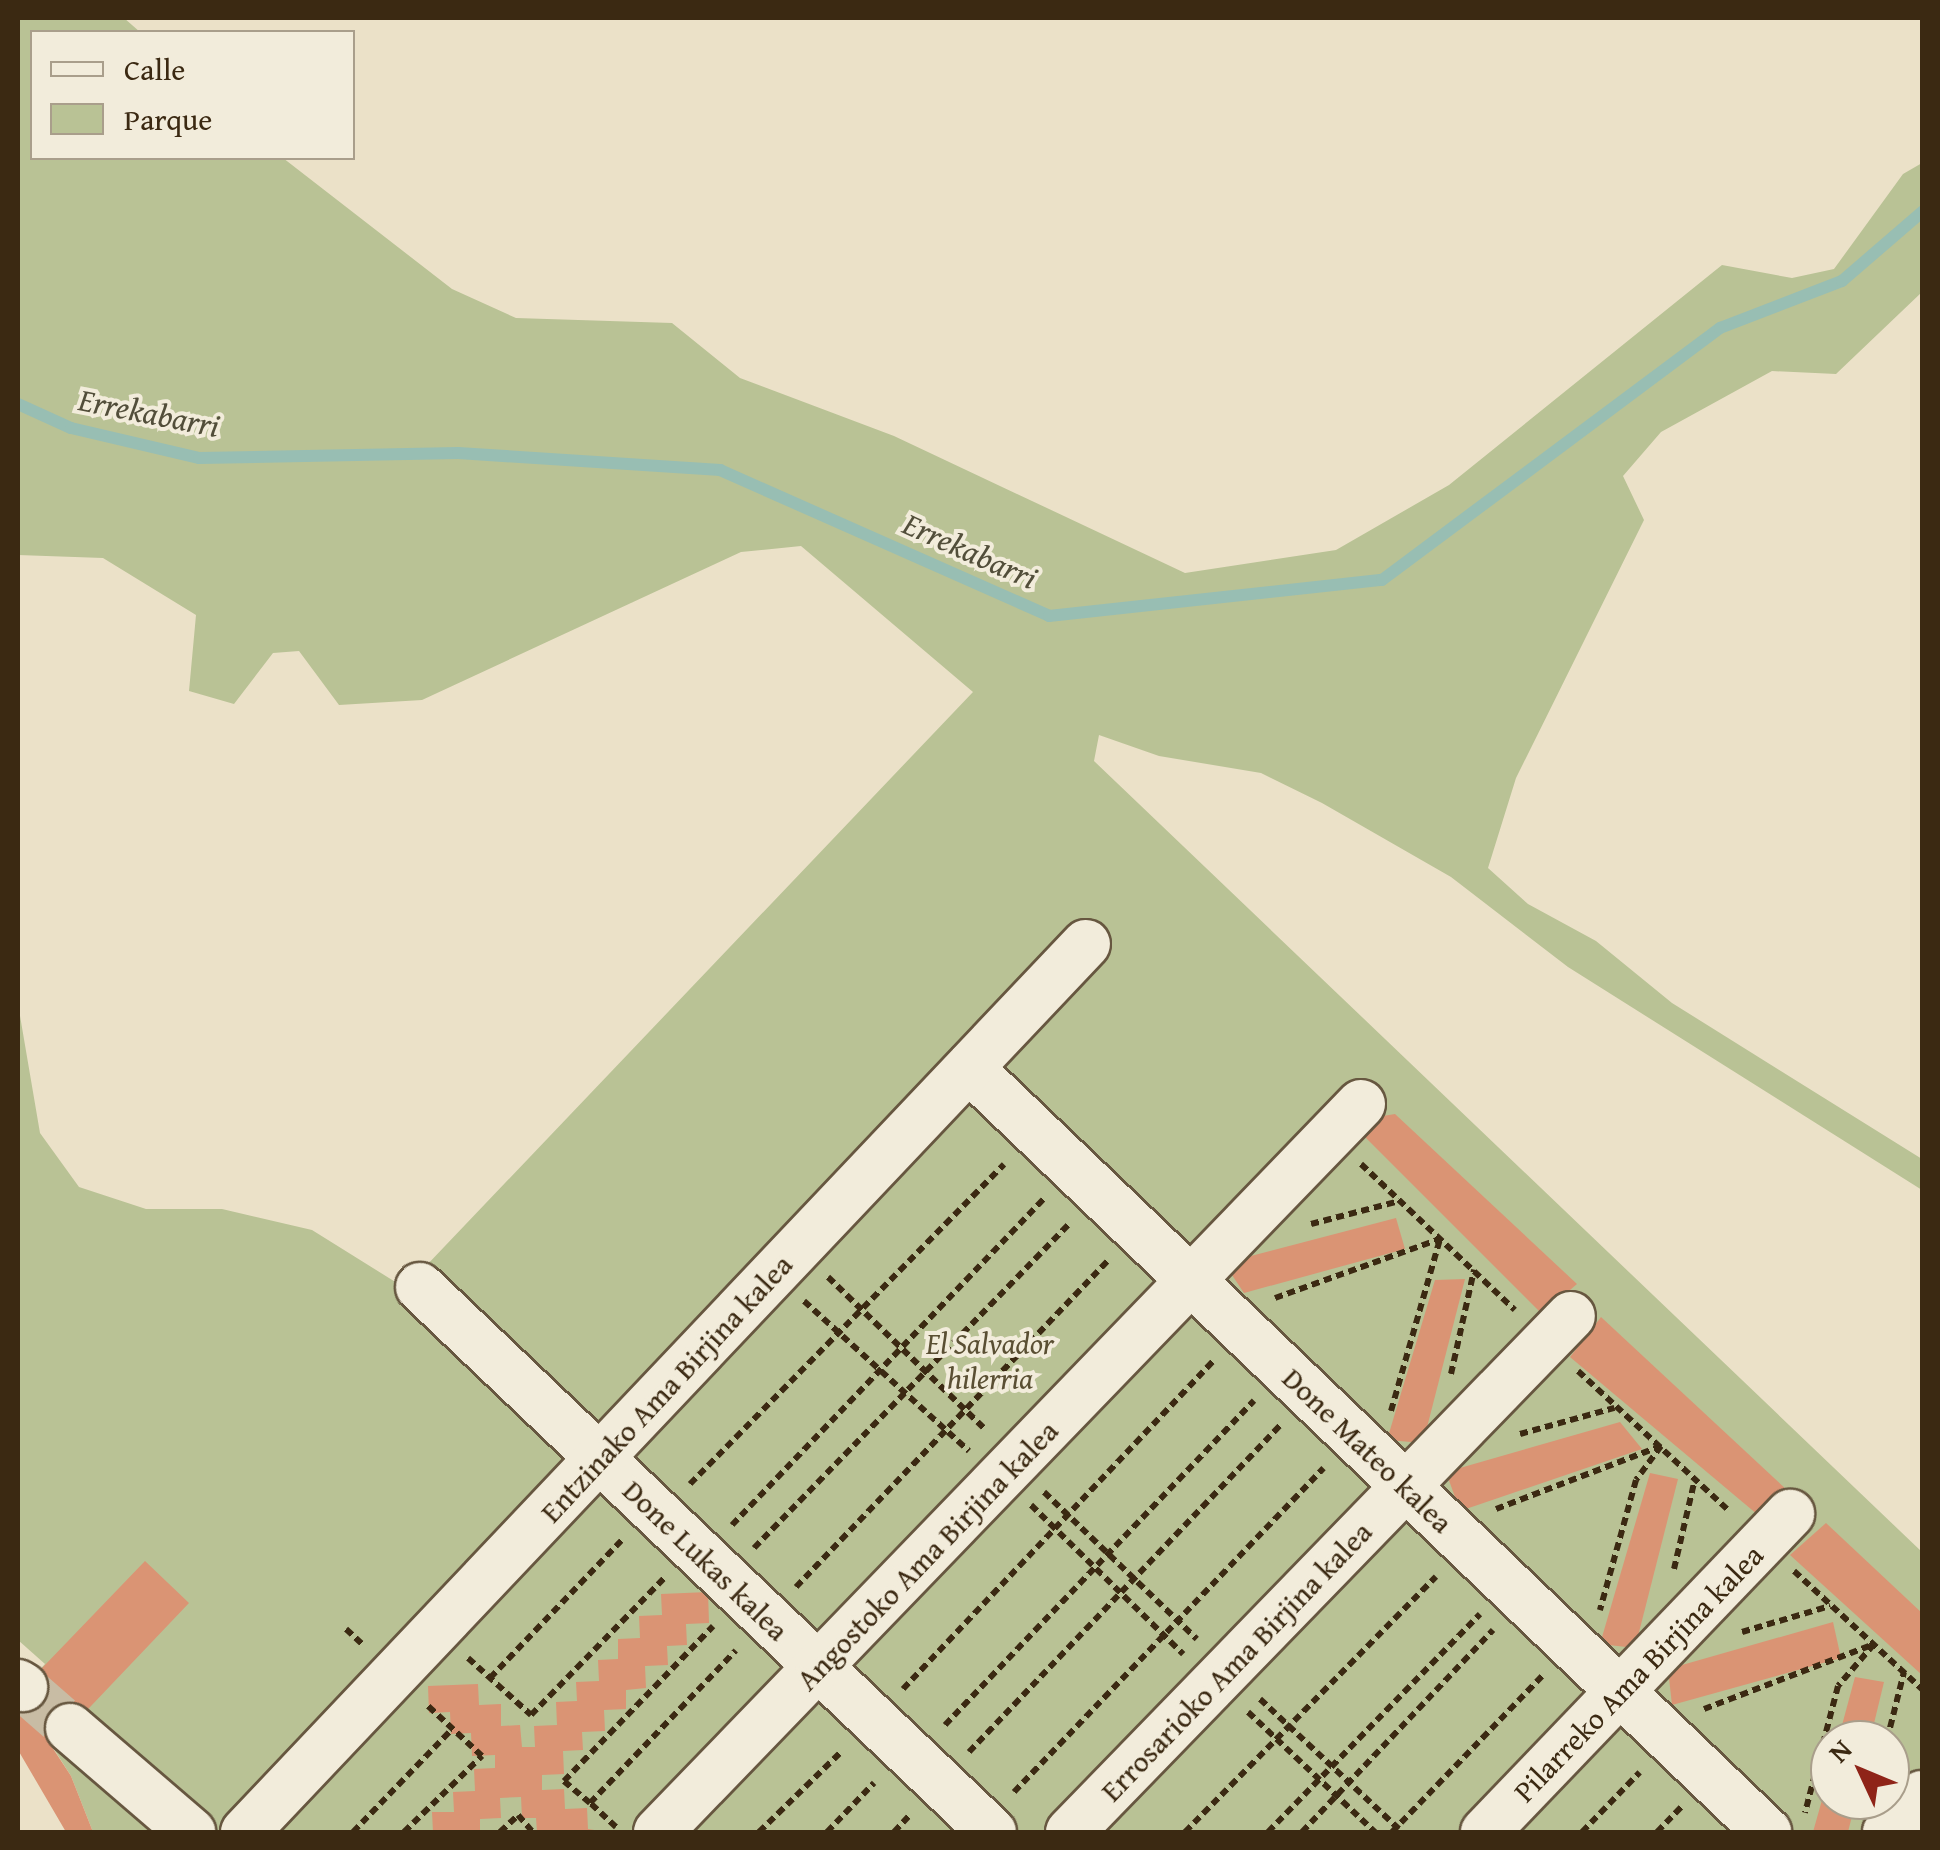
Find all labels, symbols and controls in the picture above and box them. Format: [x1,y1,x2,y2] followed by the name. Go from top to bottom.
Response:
[30,30,355,160] legend
[124,47,185,91] text: Calle
[124,97,212,141] text: Parque
[75,381,223,445] water label: Errekabarri
[897,504,1043,598] water label: Errekabarri
[532,1247,800,1529] street label: Entzinako Ama Birjina kalea
[926,1325,1054,1396] park label: El Salvador hilerria
[1275,1360,1461,1540] street label: Done Mateo kalea
[789,1413,1065,1697] street label: Angostoko Ama Birjina kalea
[616,1472,796,1648] street label: Done Lukas kalea
[1093,1514,1379,1808] street label: Errosarioko Ama Birjina kalea
[1506,1537,1770,1809] street label: Pilarreko Ama Birjina kalea
[1810,1720,1910,1820] north arrow
[1818,1729,1861,1771] text: N

